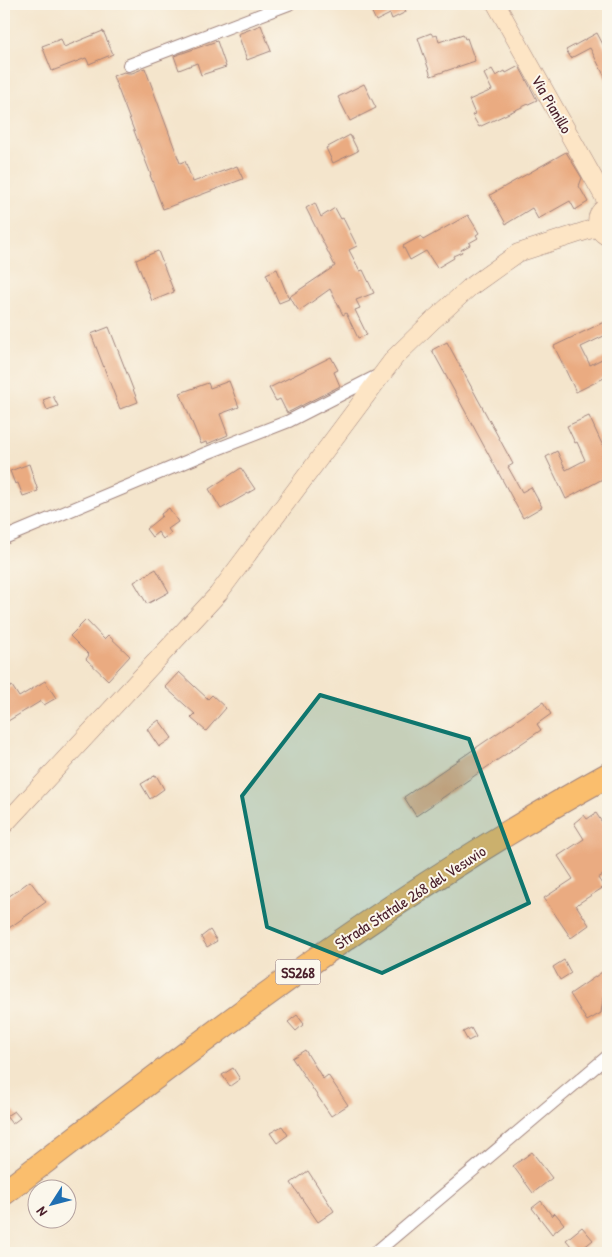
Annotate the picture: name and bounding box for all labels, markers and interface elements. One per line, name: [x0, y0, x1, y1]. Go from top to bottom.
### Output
street label: Via Pianillo: [526, 71, 578, 138]
street label: Strada Statale 268 del Vesuvio: [330, 840, 490, 954]
road number: SS268: [276, 960, 320, 984]
north arrow: [28, 1180, 78, 1230]
text: N: [31, 1203, 51, 1221]

